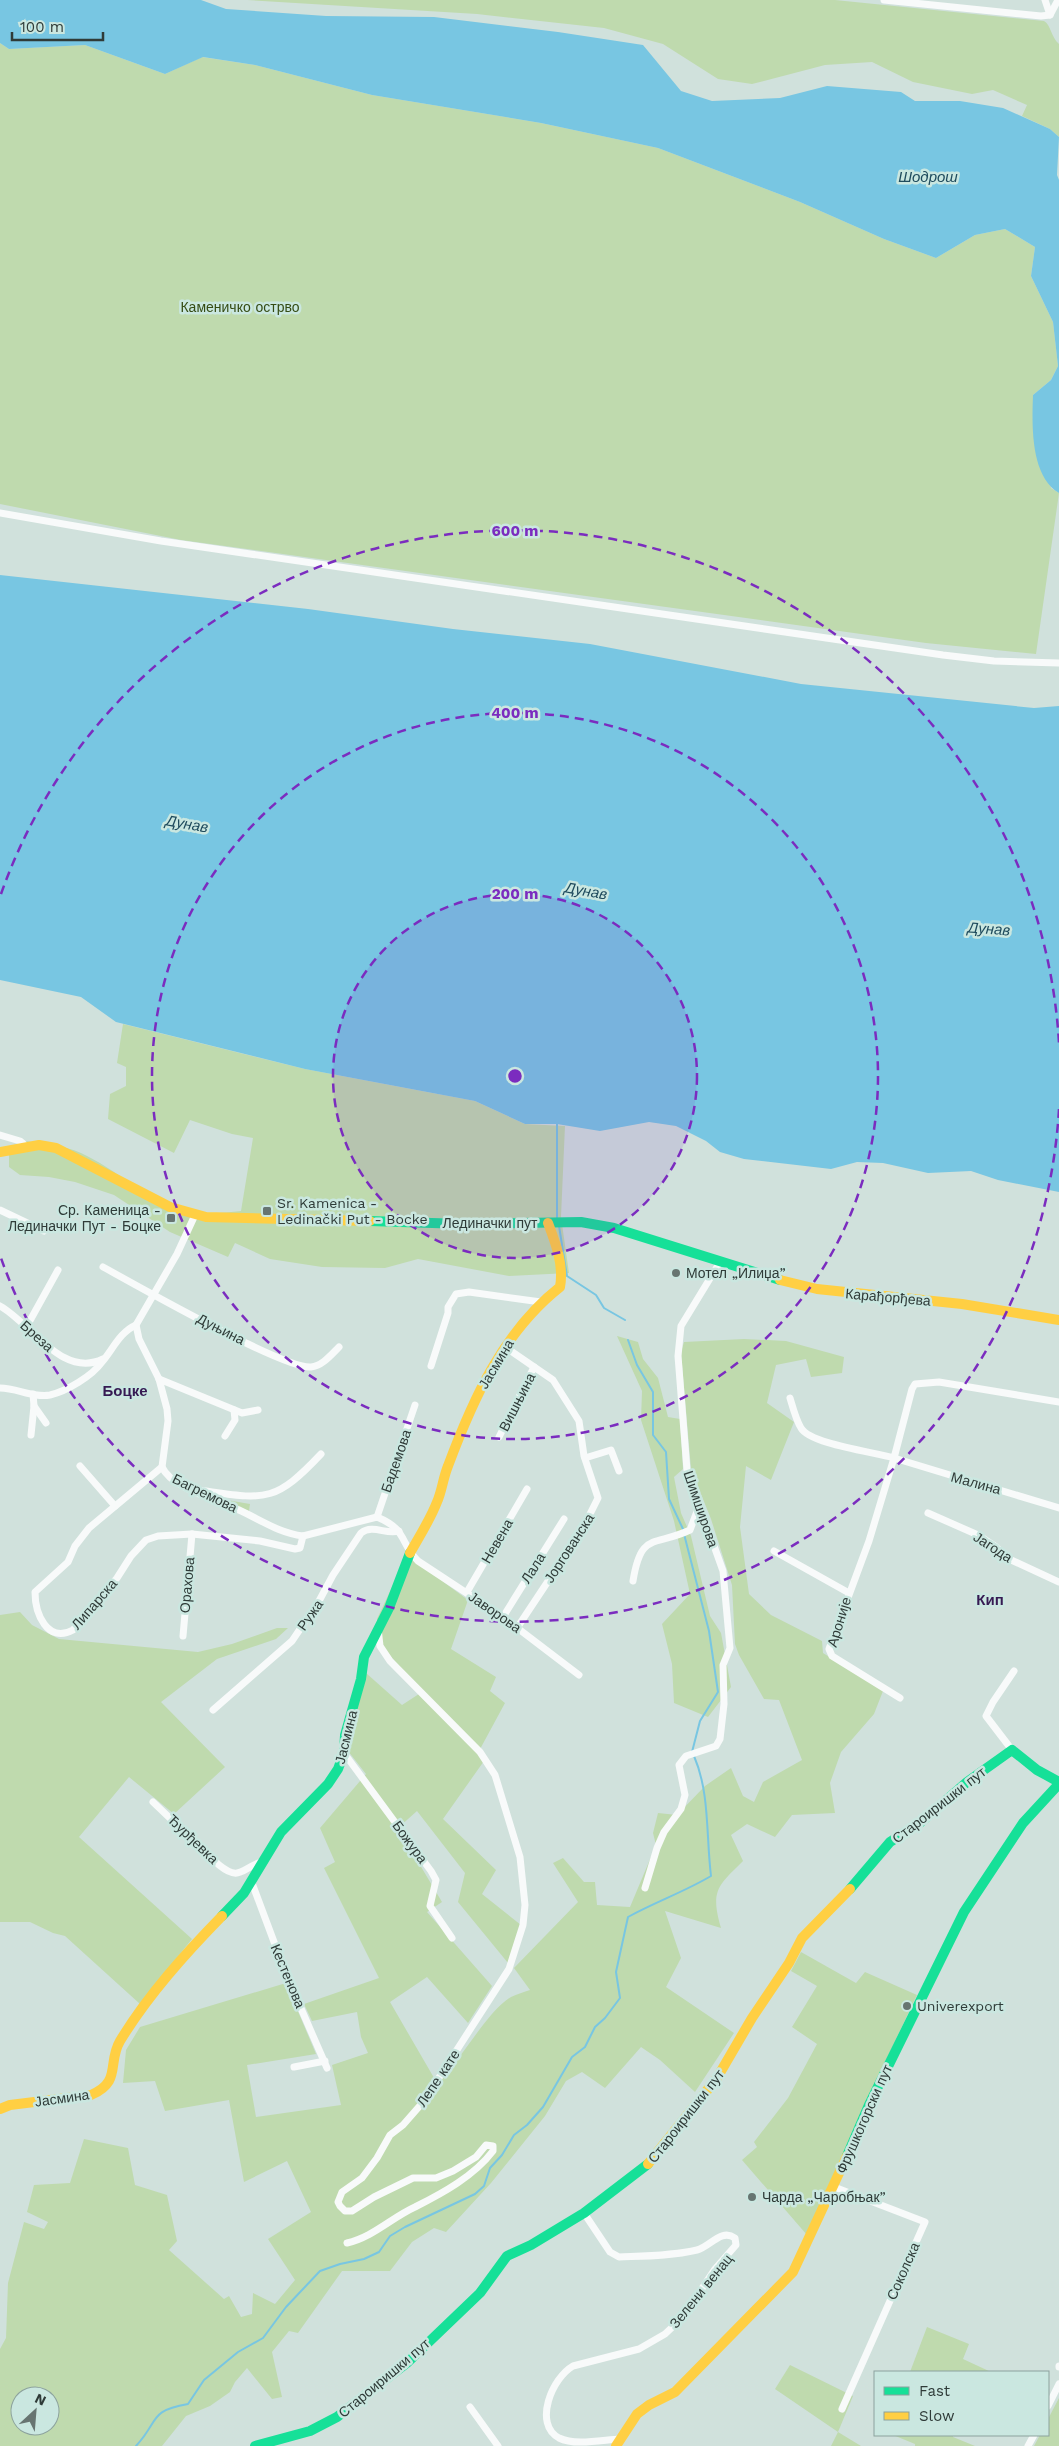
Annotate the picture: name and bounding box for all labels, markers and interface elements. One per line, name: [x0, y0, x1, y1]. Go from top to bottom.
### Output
scale bar: [12, 10, 104, 42]
text: 100 m: [20, 18, 64, 36]
water label: Шодрош: [898, 168, 958, 186]
park label: Каменичко острво: [180, 299, 300, 315]
text: 600 m: [492, 522, 538, 540]
text: 400 m: [491, 704, 539, 722]
water label: Дунав: [162, 811, 210, 837]
water label: Дунав: [561, 878, 609, 904]
text: 200 m: [492, 885, 538, 903]
water label: Дунав: [965, 918, 1011, 939]
centre of rings: [506, 1067, 524, 1085]
place label: Sr. Kamenica - Ledinački Put - Bocke: [277, 1195, 428, 1227]
place label: Ср. Каменица - Лединачки Пут - Боцке: [8, 1202, 161, 1234]
marker: Sr. Kamenica - Ledinački Put - Bocke: [261, 1205, 273, 1217]
marker: Ср. Каменица - Лединачки Пут - Боцке: [165, 1212, 177, 1224]
street label: Лединачки пут: [443, 1215, 538, 1231]
place label: Мотел „Илиџа”: [686, 1265, 786, 1281]
marker: Мотел „Илиџа”: [670, 1267, 682, 1279]
street label: Карађорђева: [845, 1285, 932, 1309]
street label: Дуњина: [194, 1310, 248, 1348]
street label: Бреза: [17, 1317, 57, 1355]
street label: Јасмина: [475, 1336, 517, 1392]
street label: Вишњина: [496, 1370, 539, 1434]
district label: Боцке: [102, 1382, 148, 1400]
street label: Бадемова: [378, 1427, 414, 1495]
street label: Шимширова: [680, 1469, 722, 1550]
street label: Малина: [949, 1469, 1003, 1497]
street label: Багремова: [170, 1470, 240, 1516]
street label: Јоргованска: [541, 1510, 597, 1586]
street label: Невена: [478, 1516, 516, 1566]
street label: Јагода: [971, 1529, 1016, 1566]
street label: Лала: [517, 1550, 549, 1586]
street label: Орахова: [177, 1556, 197, 1614]
street label: Липарска: [68, 1575, 120, 1632]
street label: Јаворова: [466, 1588, 525, 1636]
district label: Кип: [976, 1591, 1004, 1609]
street label: Ароније: [824, 1595, 854, 1649]
street label: Ружа: [294, 1596, 326, 1633]
street label: Јасмина: [332, 1708, 360, 1765]
street label: Староиришки пут: [889, 1763, 989, 1846]
street label: Ђурђевка: [164, 1811, 222, 1867]
street label: Божура: [389, 1818, 431, 1867]
street label: Кестенова: [267, 1942, 309, 2010]
place label: Univerexport: [917, 1998, 1004, 2014]
marker: Univerexport: [901, 2000, 913, 2012]
street label: Лепе кате: [413, 2046, 463, 2109]
street label: Фрушкогорски пут: [833, 2061, 895, 2176]
street label: Староиришки пут: [645, 2066, 728, 2166]
street label: Јасмина: [34, 2086, 90, 2110]
place label: Чарда „Чаробњак”: [762, 2189, 886, 2205]
marker: Чарда „Чаробњак”: [746, 2191, 758, 2203]
street label: Соколска: [883, 2240, 923, 2302]
street label: Зелени венац: [666, 2251, 736, 2331]
street label: Староиришки пут: [335, 2335, 433, 2421]
legend: [874, 2371, 1049, 2436]
text: Fast: [919, 2382, 951, 2400]
north arrow: [10, 2386, 60, 2436]
text: N: [33, 2390, 49, 2409]
text: Slow: [919, 2407, 955, 2425]

